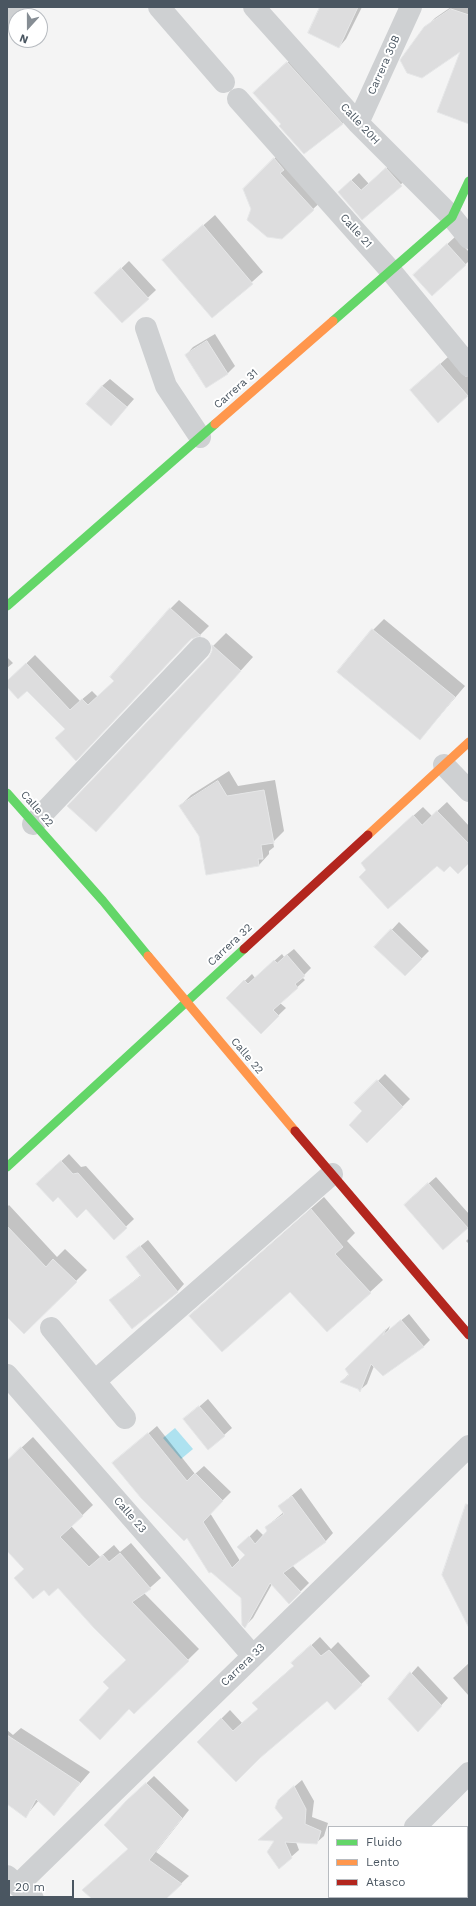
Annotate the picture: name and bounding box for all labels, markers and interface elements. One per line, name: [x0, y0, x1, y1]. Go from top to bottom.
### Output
north arrow: [8, 8, 48, 48]
text: N: [18, 31, 30, 46]
street label: Carrera 30B: [365, 33, 403, 97]
street label: Calle 20H: [337, 101, 383, 147]
street label: Calle 21: [337, 211, 375, 251]
street label: Carrera 31: [211, 366, 261, 412]
street label: Calle 22: [18, 788, 56, 830]
street label: Carrera 32: [205, 921, 255, 969]
street label: Calle 22: [228, 1035, 266, 1077]
street label: Calle 23: [111, 1494, 149, 1536]
street label: Carrera 33: [218, 1641, 268, 1689]
legend: [328, 1826, 468, 1898]
text: Fluido: [366, 1835, 402, 1849]
text: Lento: [366, 1855, 400, 1869]
scale bar: [10, 1872, 76, 1898]
text: Atasco: [366, 1875, 406, 1889]
text: 20 m: [15, 1880, 45, 1894]

